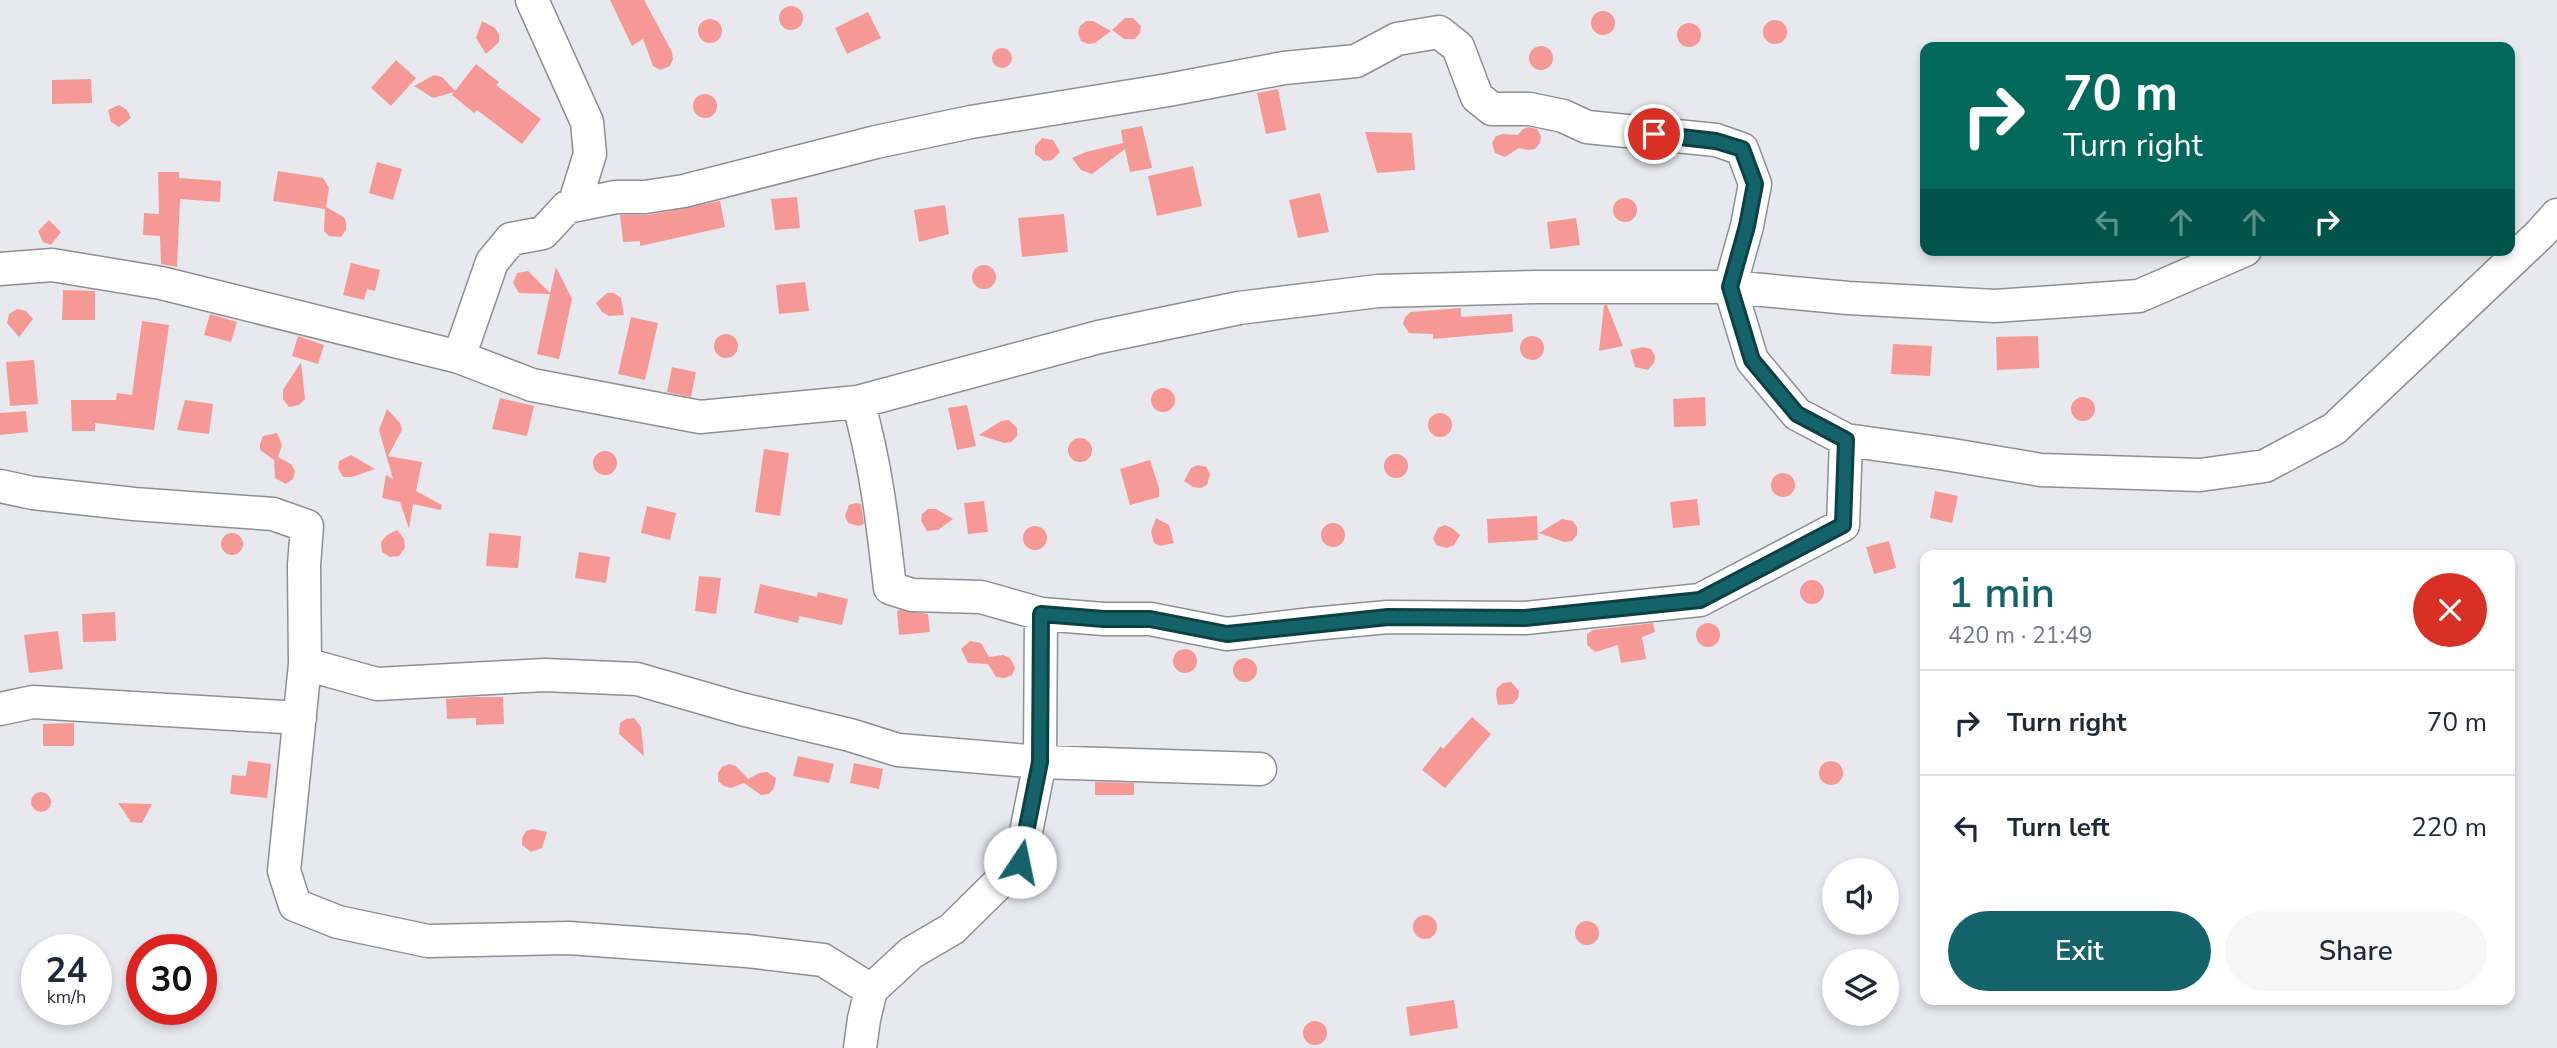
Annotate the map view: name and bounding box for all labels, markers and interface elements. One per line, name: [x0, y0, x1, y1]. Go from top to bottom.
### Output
text: 70 m: [2063, 60, 2178, 127]
icon: right: [1948, 70, 2039, 161]
pin: [1624, 104, 1684, 164]
icon: arrive: [1635, 115, 1673, 153]
text: Turn right: [2063, 124, 2203, 167]
icon: left: [2089, 203, 2127, 241]
icon: ahead: [2162, 203, 2200, 241]
icon: ahead: [2235, 203, 2273, 241]
icon: right: [2308, 203, 2346, 241]
text: 1 min: [1948, 565, 2055, 622]
button: close: [2413, 573, 2487, 647]
text: 420 m · 21:49: [1948, 620, 2093, 651]
icon: right: [1948, 704, 1986, 742]
text: Turn right: [2007, 705, 2126, 740]
text: 70 m: [2427, 705, 2487, 740]
icon: left: [1948, 809, 1986, 847]
text: Turn left: [2007, 810, 2110, 845]
text: 220 m: [2411, 810, 2487, 845]
position arrow: [983, 825, 1057, 899]
map controls: [1822, 858, 1899, 1026]
button: sound: [1822, 858, 1899, 935]
button: Exit: [1948, 911, 2211, 991]
button: Share: [2225, 911, 2487, 991]
speed limit sign: 30: [126, 934, 217, 1025]
text: 24: [45, 947, 88, 994]
button: layers: [1822, 949, 1899, 1026]
text: km/h: [47, 985, 86, 1009]

